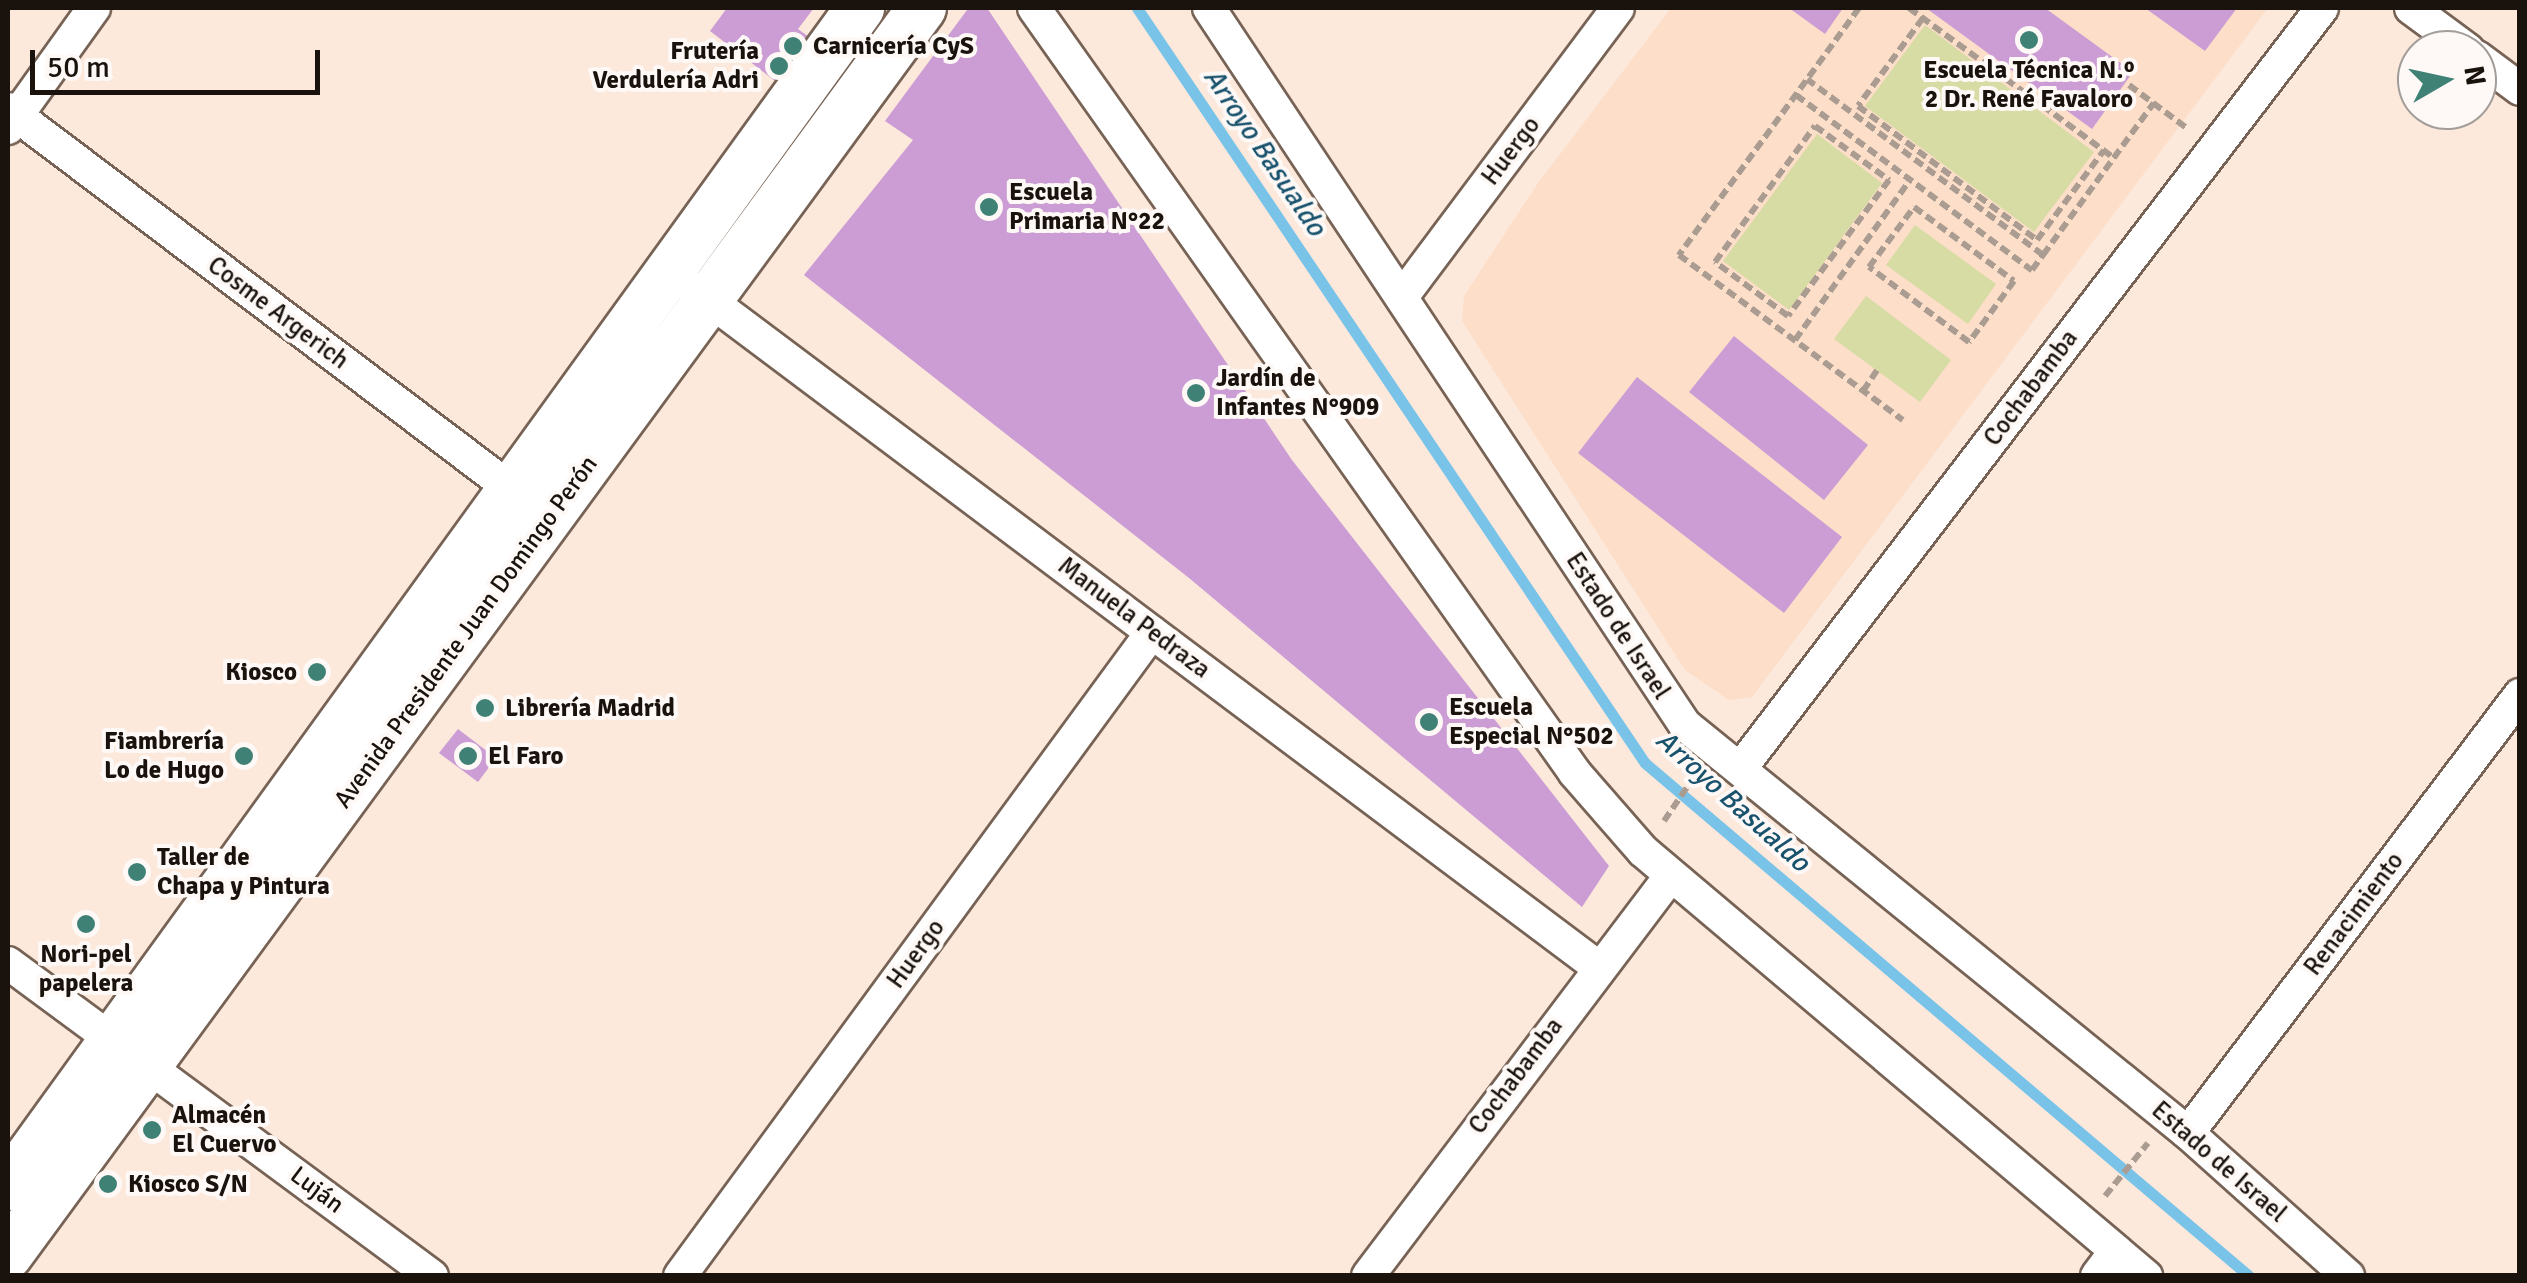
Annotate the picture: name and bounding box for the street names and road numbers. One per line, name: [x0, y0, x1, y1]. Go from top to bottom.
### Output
street label: Huergo: [1476, 111, 1546, 191]
street label: Cosme Argerich: [202, 250, 354, 376]
street label: Cochabamba: [1978, 324, 2084, 452]
street label: Avenida Presidente Juan Domingo Perón: [328, 450, 604, 814]
street label: Estado de Israel: [1559, 547, 1677, 705]
street label: Manuela Pedraza: [1052, 551, 1216, 685]
street label: Renacimiento: [2298, 846, 2410, 982]
street label: Huergo: [881, 914, 951, 994]
street label: Cochabamba: [1463, 1012, 1569, 1140]
street label: Estado de Israel: [2145, 1095, 2293, 1229]
street label: Luján: [284, 1160, 350, 1220]

